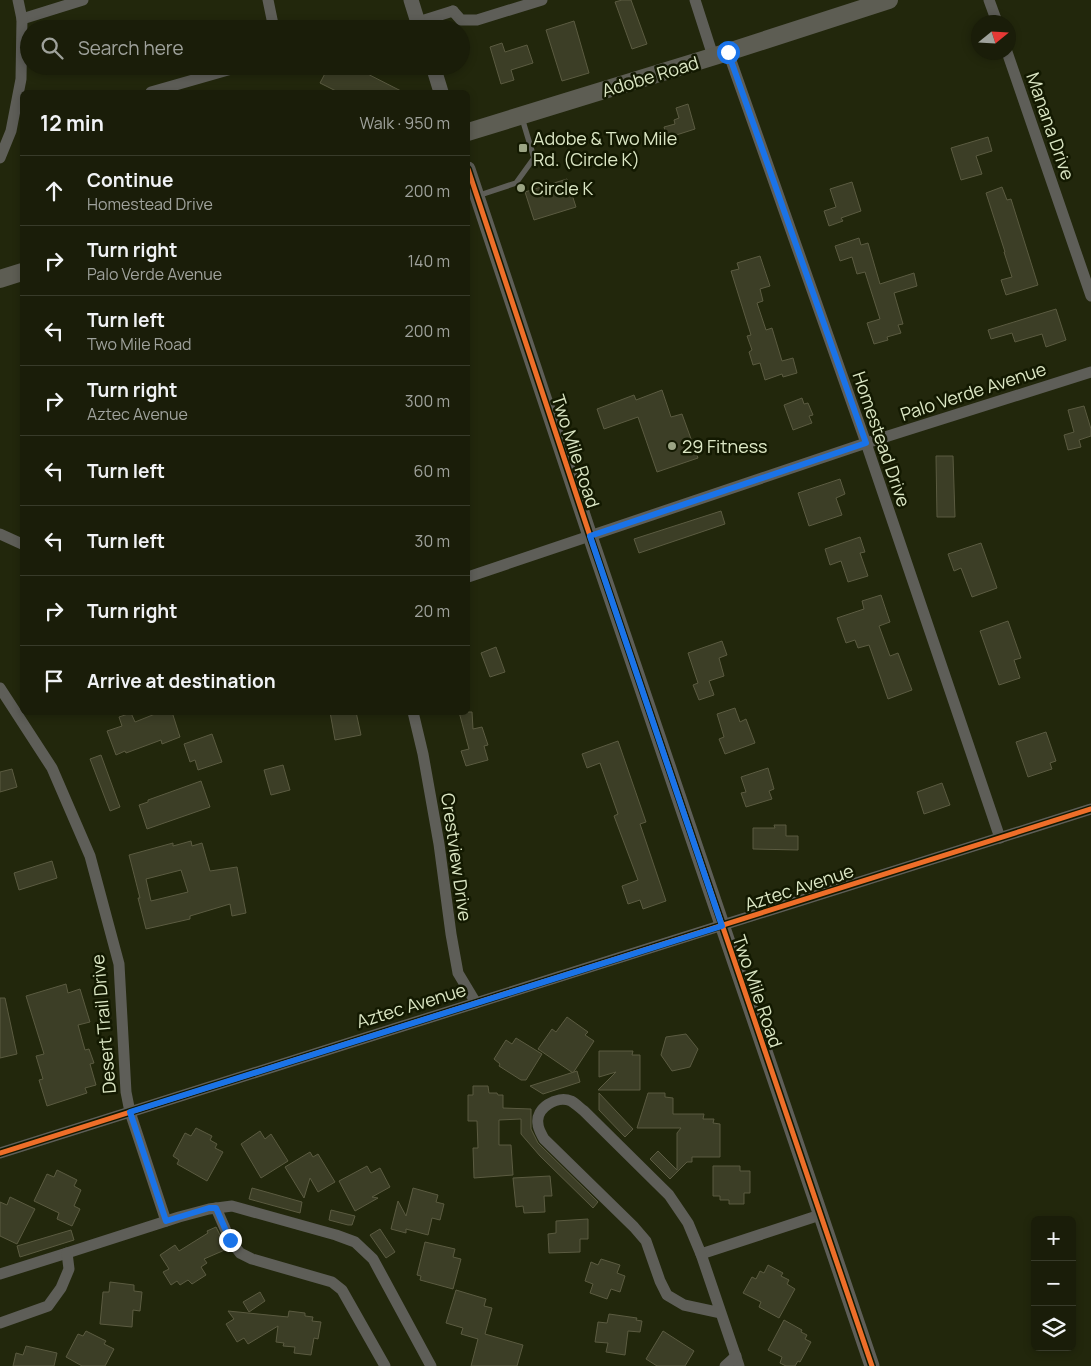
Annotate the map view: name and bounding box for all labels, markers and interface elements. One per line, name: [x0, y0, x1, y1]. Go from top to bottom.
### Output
north arrow: [971, 15, 1016, 60]
search box: [20, 20, 470, 75]
icon: search: [38, 34, 66, 62]
text: Search here: [78, 35, 184, 61]
route start: [717, 41, 740, 64]
street label: Adobe Road: [599, 50, 701, 102]
street label: Manana Drive: [1021, 69, 1081, 183]
text: 12 min: [40, 109, 104, 137]
text: Walk · 950 m: [359, 112, 450, 134]
place label: Adobe & Two Mile Rd. (Circle K): [533, 126, 677, 171]
marker: Adobe & Two Mile Rd. (Circle K): [517, 142, 529, 154]
text: Continue: [87, 167, 173, 193]
place label: Circle K: [531, 176, 593, 200]
icon: ahead: [40, 177, 68, 205]
text: 200 m: [405, 180, 450, 202]
marker: Circle K: [515, 182, 527, 194]
text: Homestead Drive: [87, 193, 213, 215]
text: Turn right: [87, 237, 177, 263]
icon: right: [40, 247, 68, 275]
text: 140 m: [408, 250, 450, 272]
text: Palo Verde Avenue: [87, 263, 222, 285]
text: Turn left: [87, 307, 165, 333]
icon: left: [40, 317, 68, 345]
text: 200 m: [405, 320, 450, 342]
text: Two Mile Road: [87, 333, 192, 355]
street label: Palo Verde Avenue: [897, 356, 1049, 426]
street label: Homestead Drive: [848, 368, 916, 510]
text: Turn right: [87, 377, 177, 403]
icon: right: [40, 387, 68, 415]
text: 300 m: [405, 390, 450, 412]
street label: Two Mile Road: [546, 391, 606, 511]
text: Aztec Avenue: [87, 403, 188, 425]
place label: 29 Fitness: [682, 434, 768, 458]
marker: 29 Fitness: [666, 440, 678, 452]
icon: left: [40, 457, 68, 485]
text: Turn left: [87, 458, 165, 484]
text: 60 m: [414, 460, 450, 482]
icon: left: [40, 527, 68, 555]
text: Turn left: [87, 528, 165, 554]
text: 30 m: [415, 530, 450, 552]
icon: right: [40, 597, 68, 625]
text: Turn right: [87, 598, 177, 624]
text: 20 m: [414, 600, 450, 622]
icon: arrive: [40, 667, 68, 695]
text: Arrive at destination: [87, 668, 276, 694]
street label: Crestview Drive: [436, 791, 478, 923]
street label: Aztec Avenue: [741, 858, 857, 916]
street label: Two Mile Road: [727, 931, 789, 1051]
street label: Desert Trail Drive: [85, 953, 121, 1095]
street label: Aztec Avenue: [353, 977, 469, 1033]
map controls: [1031, 1216, 1076, 1351]
button: +: [1031, 1216, 1076, 1261]
route end: [219, 1229, 242, 1252]
button: −: [1031, 1261, 1076, 1306]
button: layers: [1031, 1306, 1076, 1351]

